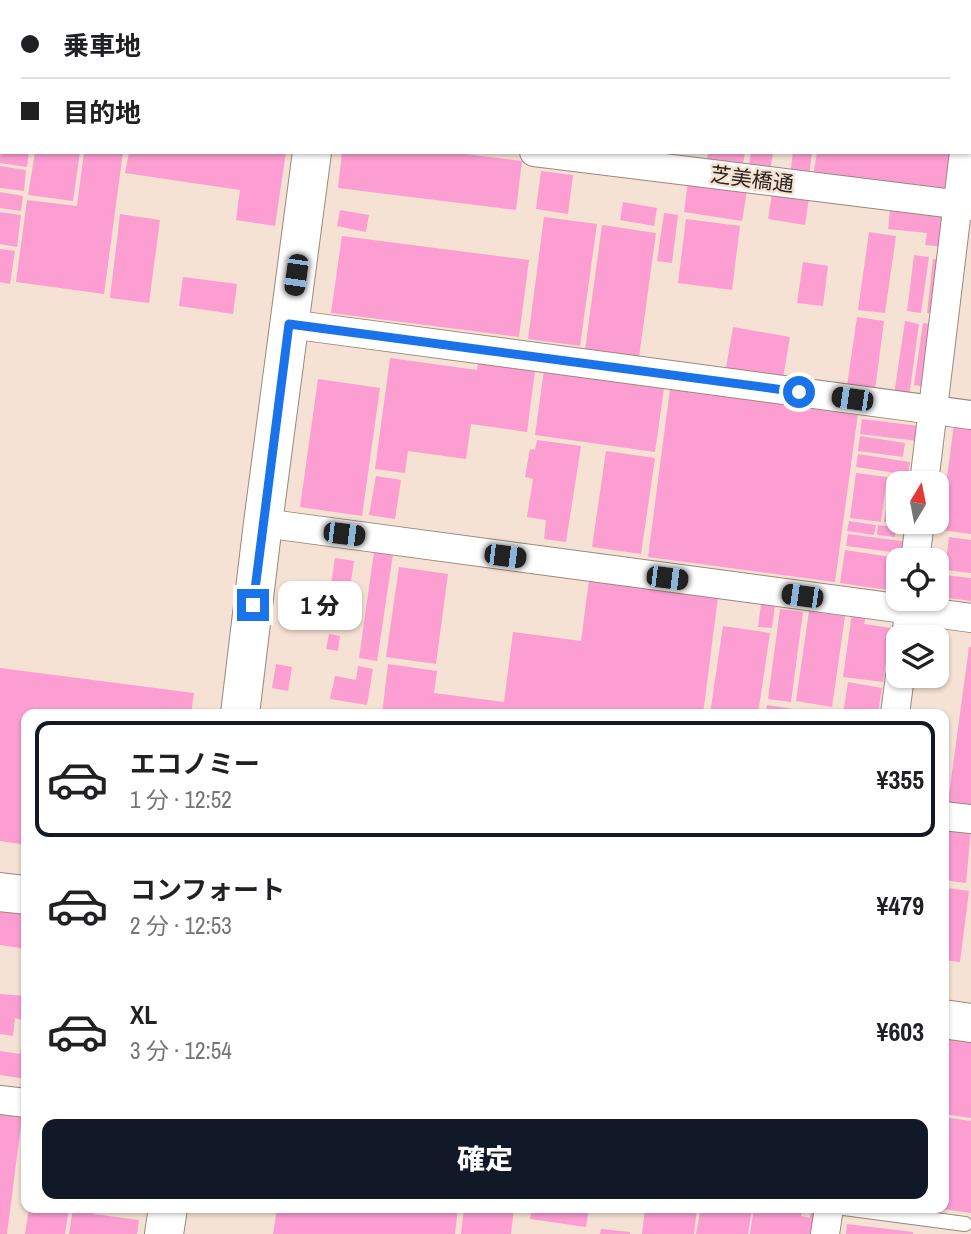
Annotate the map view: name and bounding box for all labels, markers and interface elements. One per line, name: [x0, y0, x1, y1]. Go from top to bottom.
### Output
text: 乗車地: [63, 28, 141, 63]
text: 目的地: [63, 95, 141, 130]
street label: 芝美橋通: [709, 159, 795, 199]
car: [283, 253, 310, 297]
route start: [783, 376, 815, 408]
car: [830, 386, 875, 412]
north arrow: [886, 471, 948, 534]
map controls: [886, 471, 949, 688]
car: [322, 521, 367, 547]
car: [483, 543, 528, 569]
button: locate: [886, 548, 949, 611]
car: [645, 565, 690, 591]
callout: 1 分: [278, 580, 362, 630]
car: [780, 583, 825, 609]
route end: [237, 589, 269, 621]
text: 1 分: [301, 590, 339, 621]
button: layers: [886, 625, 949, 688]
text: エコノミー: [130, 746, 260, 781]
icon: car: [46, 748, 109, 811]
text: ¥355: [877, 762, 924, 797]
text: 1 分 · 12:52: [130, 784, 232, 815]
text: コンフォート: [130, 872, 285, 907]
icon: car: [46, 874, 109, 937]
text: ¥479: [877, 888, 924, 923]
text: 2 分 · 12:53: [130, 910, 232, 941]
text: XL: [130, 997, 157, 1032]
icon: car: [46, 1000, 109, 1063]
text: ¥603: [877, 1014, 924, 1049]
text: 3 分 · 12:54: [130, 1035, 232, 1066]
button: 確定: [42, 1119, 928, 1199]

